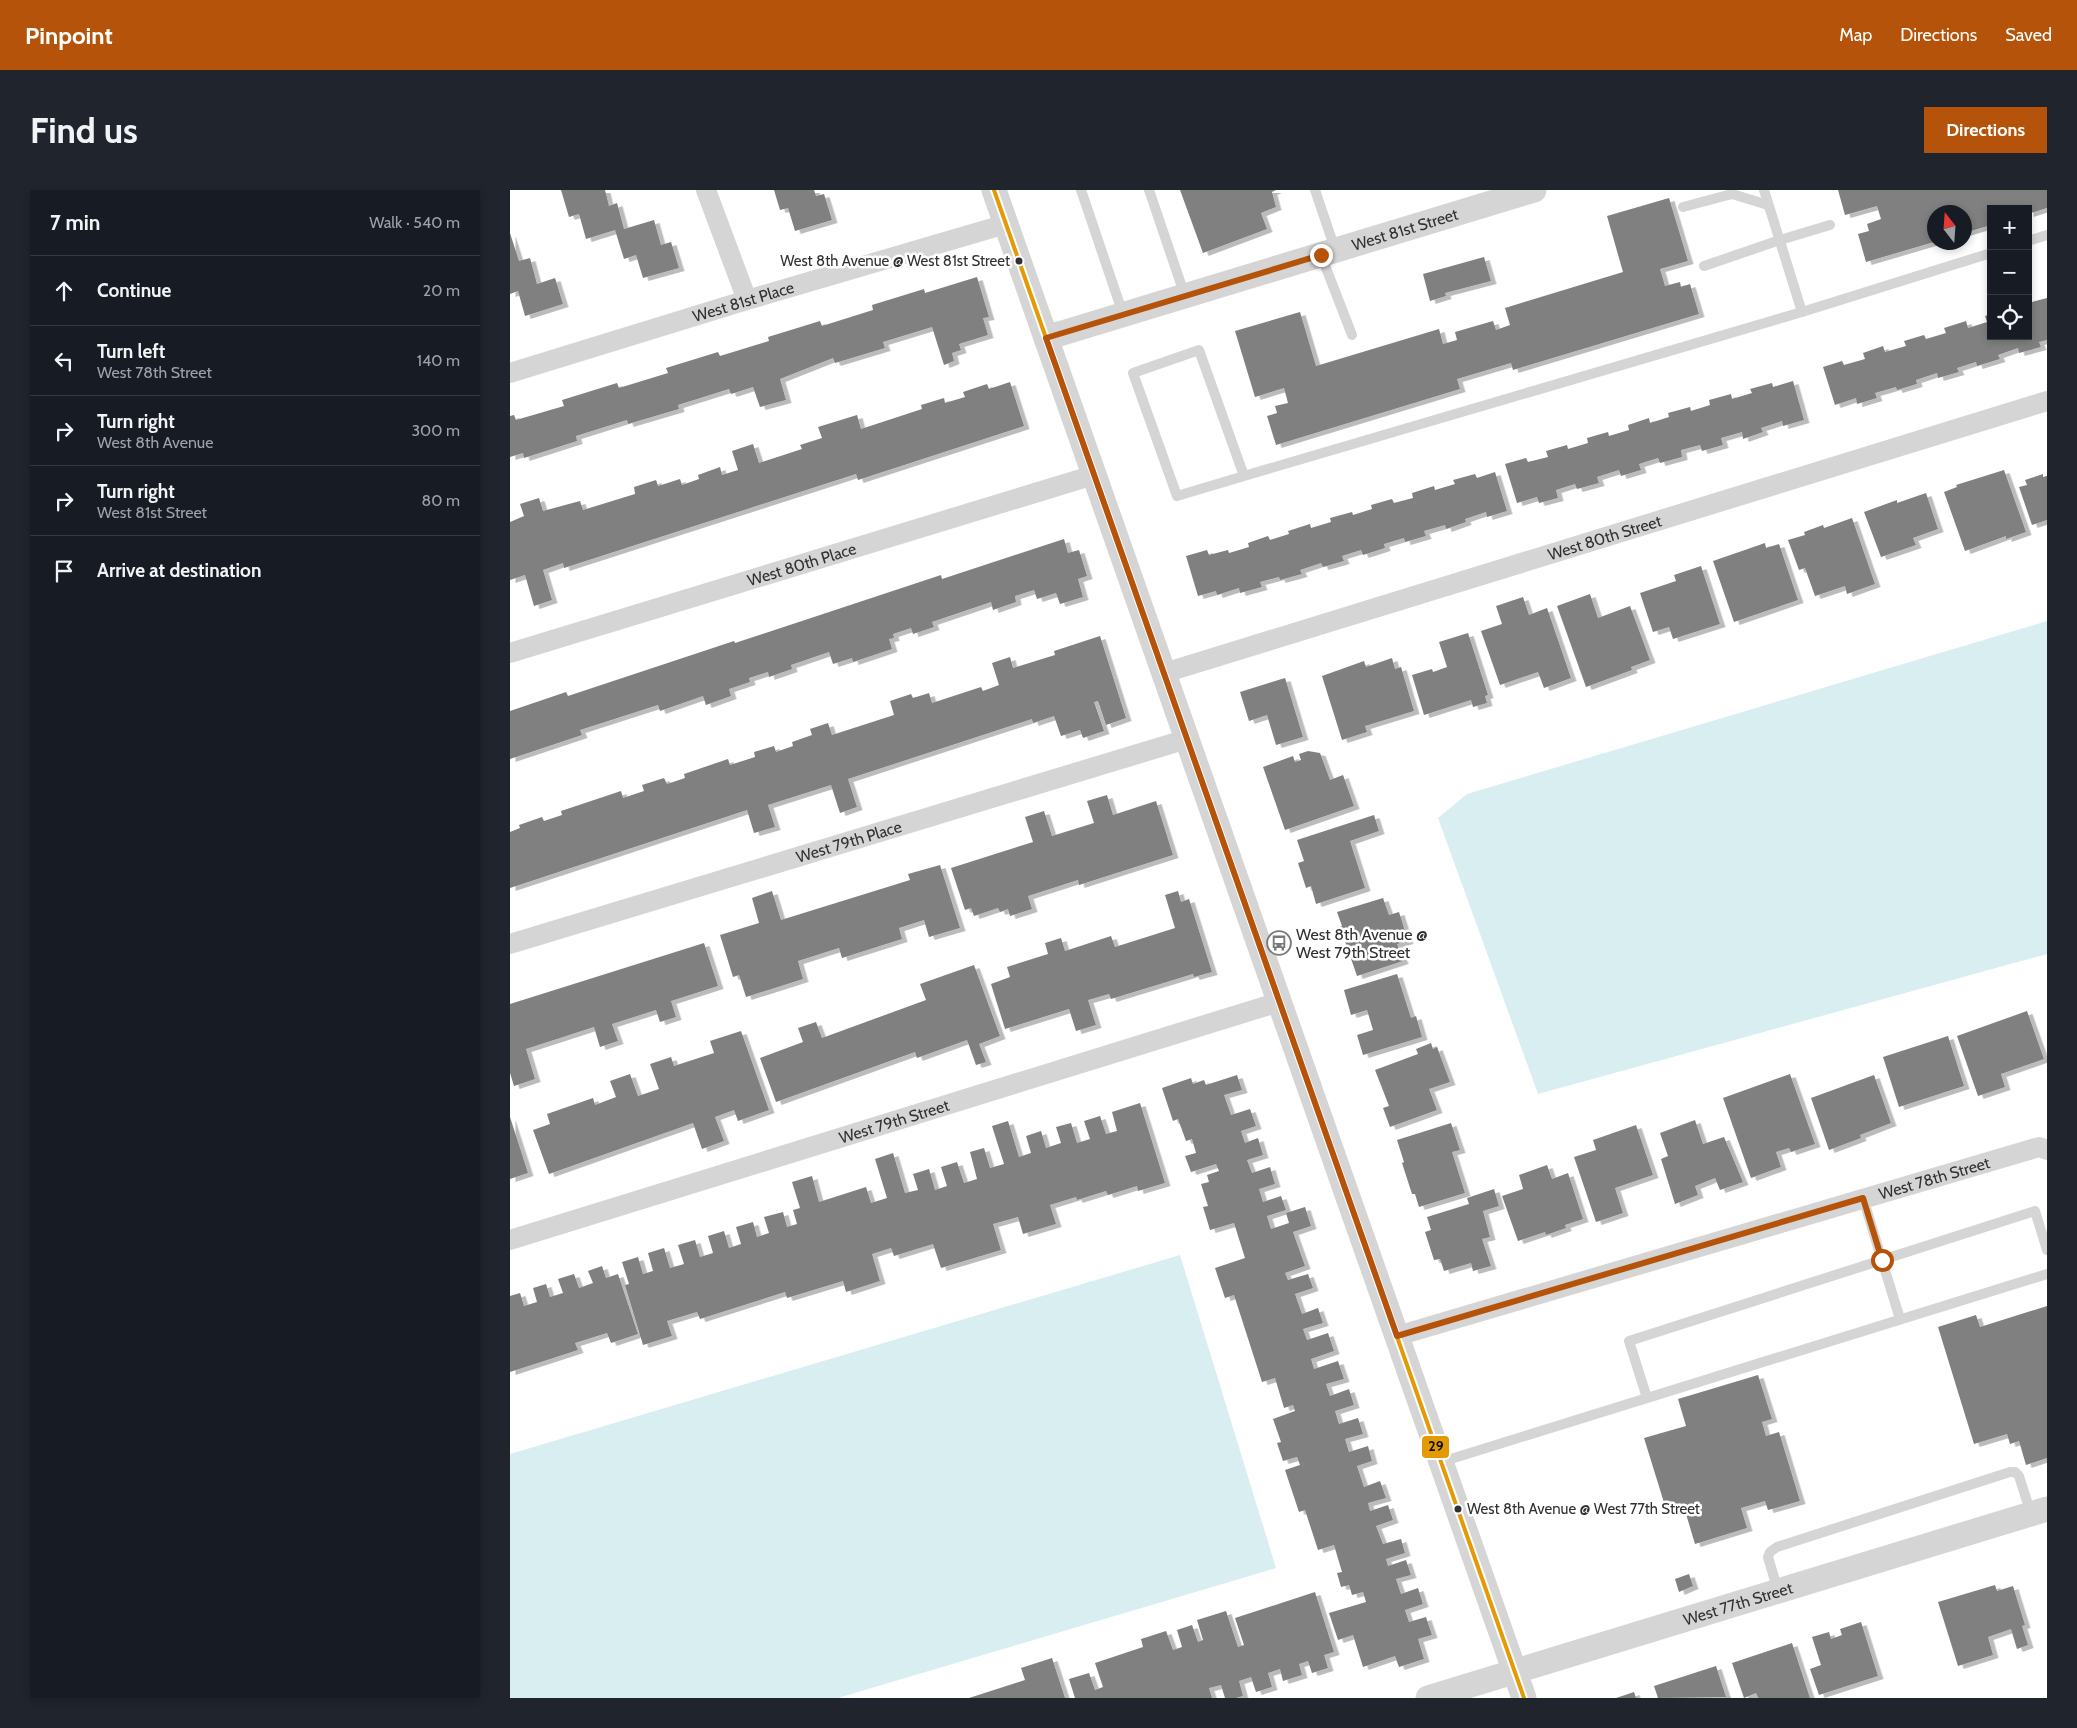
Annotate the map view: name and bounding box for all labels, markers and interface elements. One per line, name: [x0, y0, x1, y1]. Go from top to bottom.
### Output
text: Pinpoint: [25, 21, 113, 50]
text: Map: [1839, 24, 1872, 46]
text: Directions: [1900, 24, 1977, 46]
text: Saved: [2005, 24, 2052, 46]
button: Directions: [1924, 107, 2047, 153]
text: Find us: [30, 109, 138, 152]
street label: West 81st Street: [1349, 204, 1461, 254]
north arrow: [1927, 205, 1972, 250]
map controls: [1987, 205, 2032, 340]
button: +: [1987, 205, 2032, 250]
text: 7 min: [50, 210, 100, 235]
text: Walk · 540 m: [369, 213, 460, 232]
route end: [1310, 244, 1333, 267]
button: −: [1987, 250, 2032, 295]
place label: West 8th Avenue @ West 81st Street: [780, 252, 1010, 270]
marker: West 8th Avenue @ West 81st Street: [1014, 256, 1024, 266]
icon: ahead: [50, 277, 78, 305]
street label: West 81st Place: [690, 277, 796, 326]
text: Continue: [97, 279, 171, 302]
text: 20 m: [423, 281, 460, 300]
button: locate: [1987, 295, 2032, 340]
text: Turn left: [97, 340, 165, 363]
icon: left: [50, 347, 78, 375]
text: 140 m: [417, 351, 460, 370]
text: West 78th Street: [97, 363, 212, 382]
text: Turn right: [97, 410, 175, 433]
icon: right: [50, 417, 78, 445]
text: 300 m: [411, 421, 460, 440]
text: West 8th Avenue: [97, 433, 213, 452]
text: Turn right: [97, 480, 175, 503]
icon: right: [50, 487, 78, 515]
text: 80 m: [422, 491, 460, 510]
text: West 81st Street: [97, 503, 207, 522]
street label: West 80th Street: [1545, 511, 1664, 564]
street label: West 80th Place: [745, 539, 858, 590]
icon: arrive: [50, 557, 78, 585]
text: Arrive at destination: [97, 559, 261, 582]
street label: West 79th Place: [794, 817, 904, 866]
place label: West 8th Avenue @ West 79th Street: [1296, 925, 1428, 962]
bus stop icon: West 8th Avenue @ West 79th Street: [1266, 930, 1292, 956]
street label: West 79th Street: [837, 1095, 952, 1147]
street label: West 78th Street: [1876, 1152, 1993, 1203]
route start: [1871, 1249, 1894, 1272]
line badge: 29: [1421, 1435, 1450, 1459]
text: 29: [1428, 1437, 1444, 1455]
place label: West 8th Avenue @ West 77th Street: [1467, 1500, 1700, 1518]
marker: West 8th Avenue @ West 77th Street: [1453, 1504, 1463, 1514]
street label: West 77th Street: [1681, 1578, 1795, 1629]

